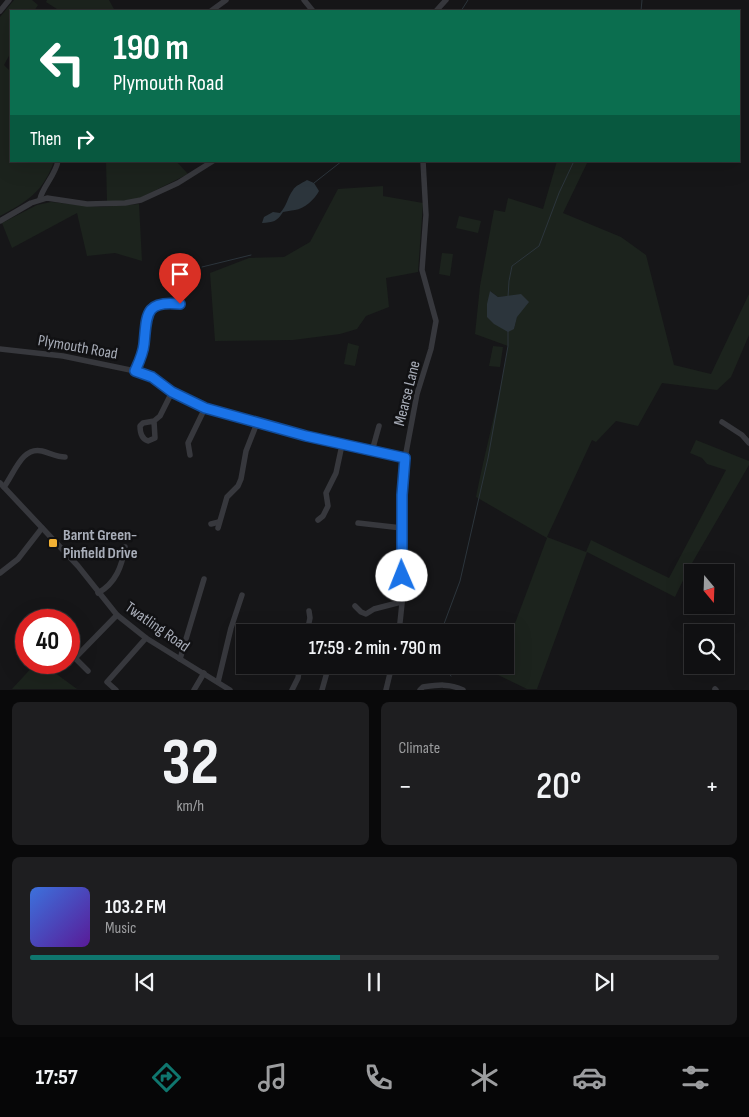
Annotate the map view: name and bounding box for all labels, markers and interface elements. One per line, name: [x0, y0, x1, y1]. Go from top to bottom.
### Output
text: 190 m: [113, 27, 189, 70]
icon: left: [30, 30, 95, 95]
text: Plymouth Road: [113, 70, 224, 97]
icon: right: [71, 125, 99, 153]
text: Then: [30, 128, 61, 151]
pin: [159, 253, 201, 304]
icon: arrive: [166, 260, 194, 288]
street label: Plymouth Road: [36, 331, 119, 364]
street label: Mearse Lane: [390, 359, 425, 428]
place label: Barnt Green- Pinfield Drive: [63, 526, 138, 563]
marker: Barnt Green- Pinfield Drive: [47, 537, 59, 549]
position arrow: [375, 549, 427, 601]
north arrow: [684, 564, 734, 614]
map controls: [684, 564, 734, 674]
street label: Twatling Road: [121, 598, 193, 656]
speed limit sign: 40: [15, 609, 80, 674]
button: search: [684, 624, 734, 674]
text: 17:59 · 2 min · 790 m: [309, 637, 441, 660]
text: 32: [161, 725, 219, 803]
text: Climate: [399, 739, 440, 758]
text: 20°: [536, 764, 582, 809]
text: −: [399, 770, 412, 803]
text: +: [705, 770, 719, 803]
text: km/h: [176, 797, 204, 816]
text: 103.2 FM: [105, 896, 166, 919]
text: Music: [105, 919, 136, 938]
icon: previous: [131, 968, 159, 996]
icon: pause: [360, 968, 388, 996]
icon: next: [590, 968, 618, 996]
icon: directions: [149, 1060, 184, 1095]
icon: music: [255, 1060, 290, 1095]
icon: phone: [361, 1060, 396, 1095]
icon: climate: [467, 1060, 502, 1095]
icon: car: [572, 1060, 607, 1095]
icon: filters: [678, 1060, 713, 1095]
text: 17:57: [35, 1064, 78, 1091]

